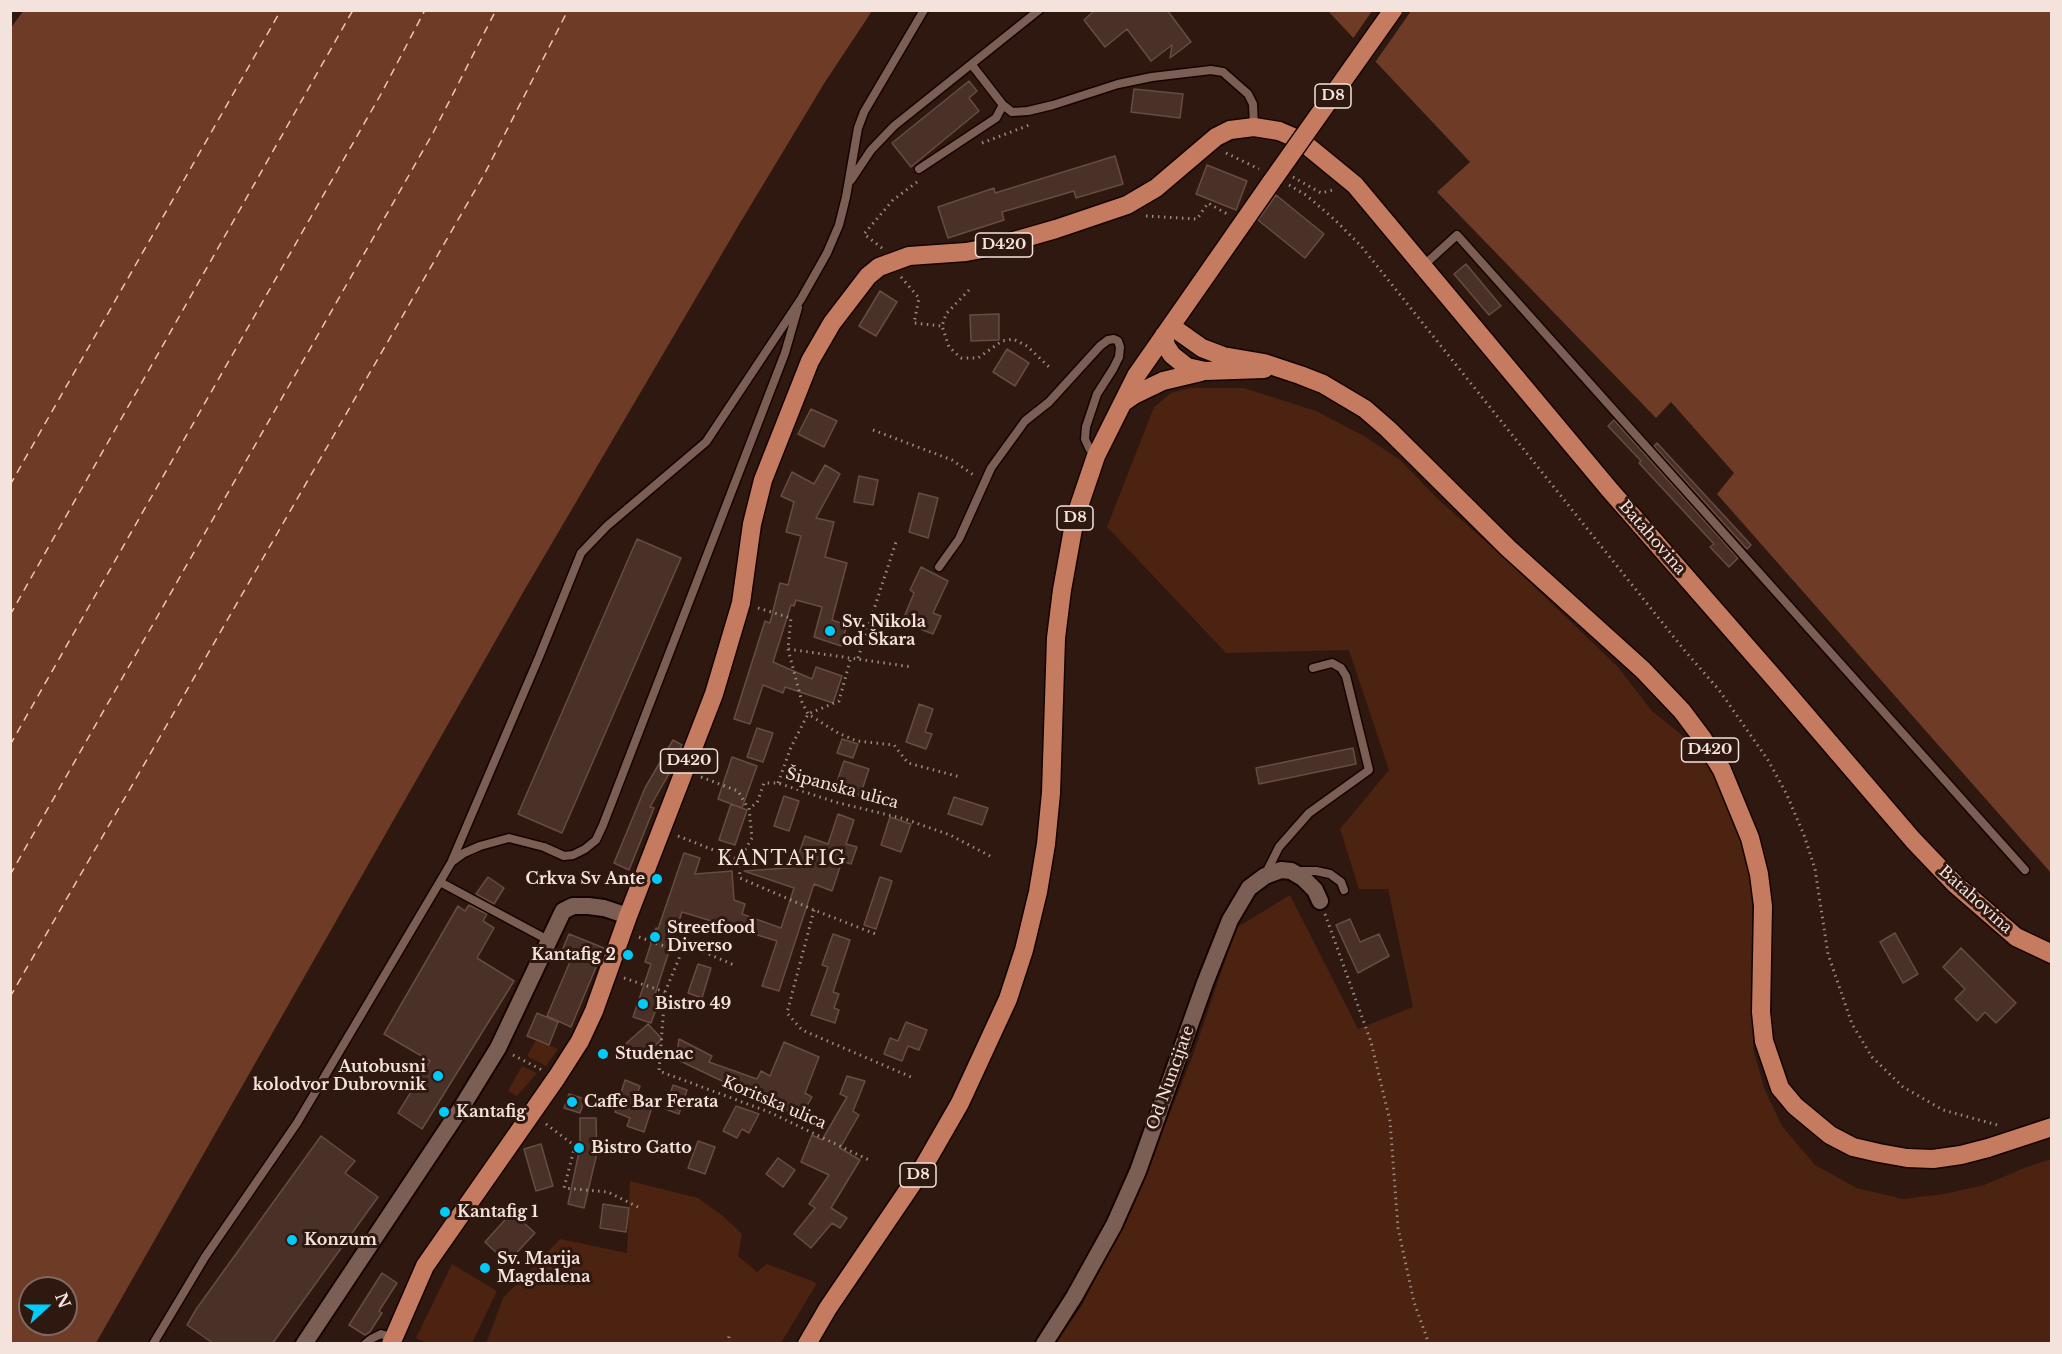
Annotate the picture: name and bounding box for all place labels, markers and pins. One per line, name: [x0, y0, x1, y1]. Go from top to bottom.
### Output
place label: Sv. Nikola od Škara: [842, 612, 926, 650]
marker: Sv. Nikola od Škara: [823, 624, 837, 638]
place label: Crkva Sv Ante: [525, 869, 645, 889]
marker: Crkva Sv Ante: [650, 872, 664, 886]
place label: Streetfood Diverso: [667, 918, 755, 956]
marker: Streetfood Diverso: [648, 930, 662, 944]
place label: Kantafig 2: [531, 945, 616, 965]
marker: Kantafig 2: [621, 948, 635, 962]
place label: Bistro 49: [655, 994, 731, 1014]
marker: Bistro 49: [636, 997, 650, 1011]
place label: Studenac: [615, 1044, 693, 1064]
marker: Studenac: [596, 1047, 610, 1061]
place label: Autobusni kolodvor Dubrovnik: [253, 1057, 426, 1095]
marker: Autobusni kolodvor Dubrovnik: [431, 1069, 445, 1083]
place label: Caffe Bar Ferata: [584, 1092, 718, 1112]
marker: Caffe Bar Ferata: [565, 1095, 579, 1109]
place label: Kantafig: [456, 1102, 526, 1122]
marker: Kantafig: [437, 1105, 451, 1119]
place label: Bistro Gatto: [591, 1138, 692, 1158]
marker: Bistro Gatto: [572, 1141, 586, 1155]
place label: Kantafig 1: [457, 1202, 538, 1222]
marker: Kantafig 1: [438, 1205, 452, 1219]
place label: Konzum: [304, 1230, 377, 1250]
marker: Konzum: [285, 1233, 299, 1247]
place label: Sv. Marija Magdalena: [497, 1249, 590, 1287]
marker: Sv. Marija Magdalena: [478, 1261, 492, 1275]

